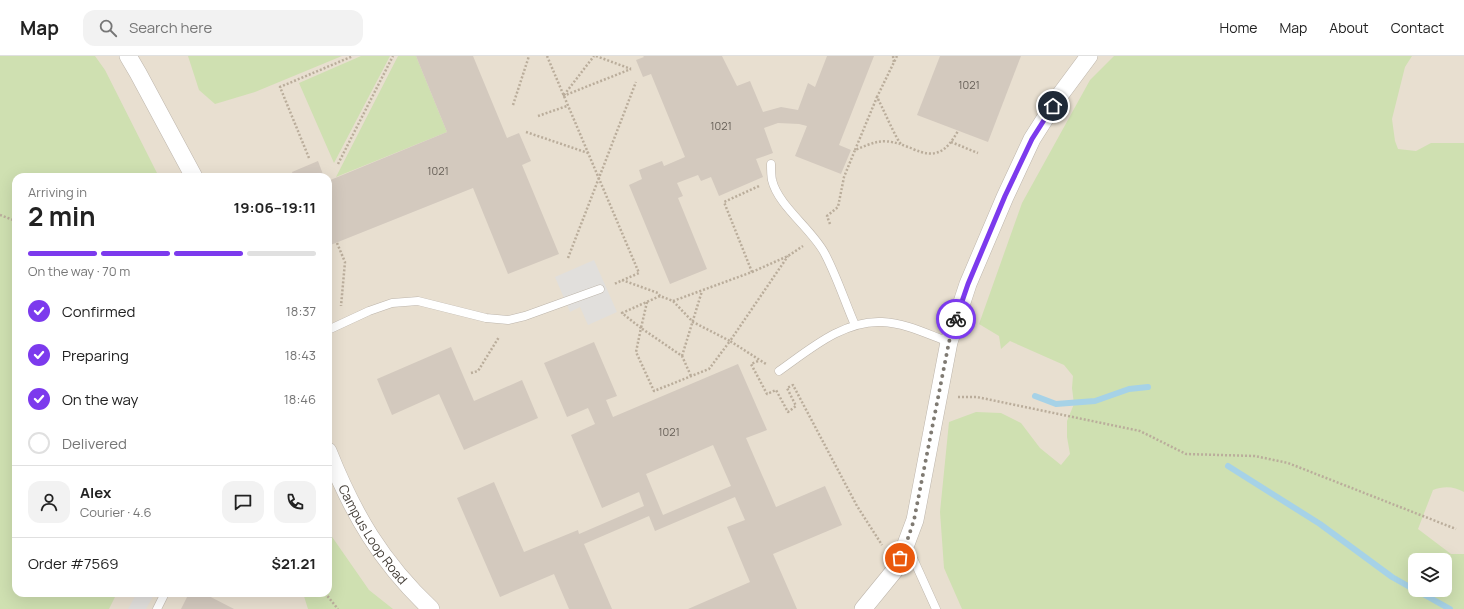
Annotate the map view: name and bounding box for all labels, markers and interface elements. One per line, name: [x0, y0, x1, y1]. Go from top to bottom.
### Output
search box: [83, 10, 363, 46]
text: Map: [20, 15, 59, 41]
icon: search: [97, 17, 119, 39]
text: Search here: [129, 17, 212, 38]
text: Home: [1220, 18, 1257, 37]
text: Map: [1279, 18, 1307, 37]
text: About: [1329, 18, 1369, 37]
text: Contact: [1391, 18, 1444, 37]
house number: 1021: [958, 77, 980, 92]
pin: [1036, 89, 1070, 123]
icon: home: [1042, 95, 1064, 117]
house number: 1021: [710, 118, 732, 133]
house number: 1021: [427, 163, 449, 178]
text: Arriving in: [28, 183, 87, 201]
text: 19:06–19:11: [234, 197, 316, 218]
text: 2 min: [28, 198, 96, 234]
text: On the way · 70 m: [28, 262, 130, 280]
courier: [936, 299, 976, 339]
icon: check: [28, 300, 50, 322]
text: Confirmed: [62, 301, 135, 322]
text: 18:37: [286, 302, 316, 320]
icon: bike: [945, 308, 967, 330]
icon: check: [28, 344, 50, 366]
text: Preparing: [62, 345, 129, 366]
text: 18:43: [285, 346, 316, 364]
icon: check: [28, 388, 50, 410]
text: On the way: [62, 389, 138, 410]
text: 18:46: [284, 390, 316, 408]
house number: 1021: [658, 424, 680, 439]
text: Delivered: [62, 433, 127, 454]
button: person: [28, 481, 70, 523]
button: chat: [222, 481, 264, 523]
button: phone: [274, 481, 316, 523]
street label: Campus Loop Road: [334, 481, 412, 588]
text: Alex: [80, 482, 111, 503]
text: Courier · 4.6: [80, 503, 152, 521]
pin: [883, 541, 917, 575]
icon: bag: [889, 547, 911, 569]
text: Order #7569: [28, 553, 119, 574]
text: $21.21: [272, 553, 316, 574]
map controls: [1408, 553, 1452, 597]
button: layers: [1408, 553, 1452, 597]

